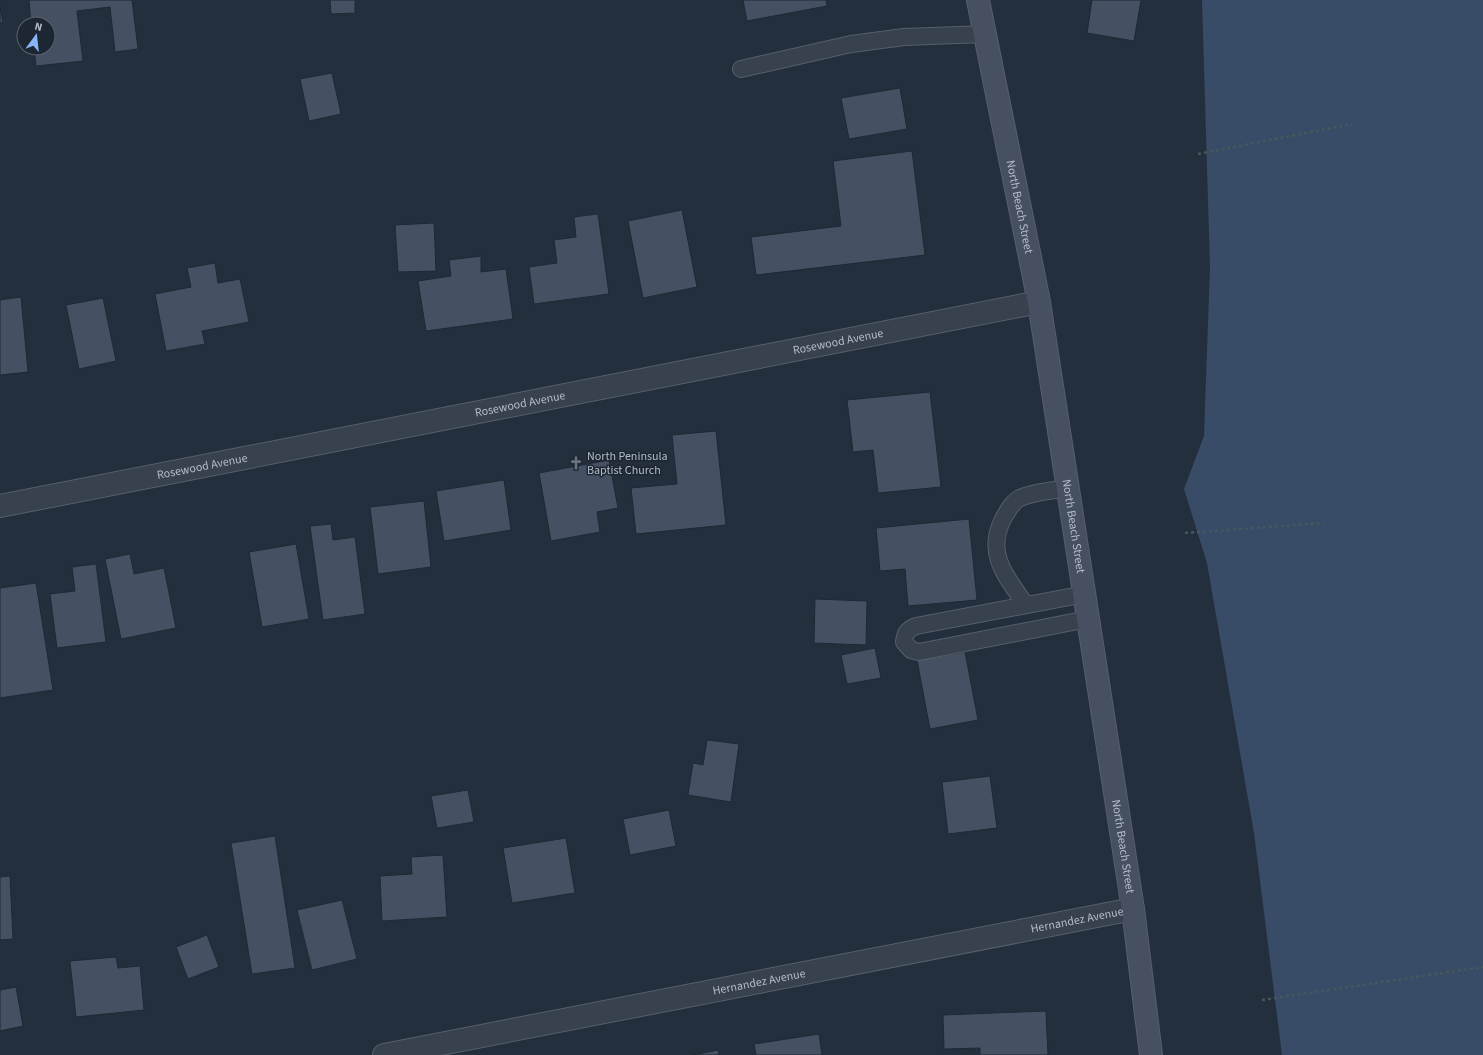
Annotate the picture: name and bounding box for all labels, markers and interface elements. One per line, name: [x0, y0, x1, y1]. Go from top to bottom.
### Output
north arrow: [16, 16, 56, 56]
text: N: [33, 19, 44, 35]
street label: North Beach Street: [1002, 159, 1038, 255]
street label: Rosewood Avenue: [791, 324, 885, 359]
street label: Rosewood Avenue: [473, 387, 567, 421]
place label: North Peninsula Baptist Church: [587, 448, 668, 479]
street label: Rosewood Avenue: [155, 449, 249, 484]
church icon: North Peninsula Baptist Church: [568, 455, 584, 471]
street label: North Beach Street: [1058, 478, 1089, 574]
street label: North Beach Street: [1108, 798, 1139, 895]
street label: Hernandez Avenue: [1029, 903, 1125, 937]
street label: Hernandez Avenue: [711, 965, 807, 999]

